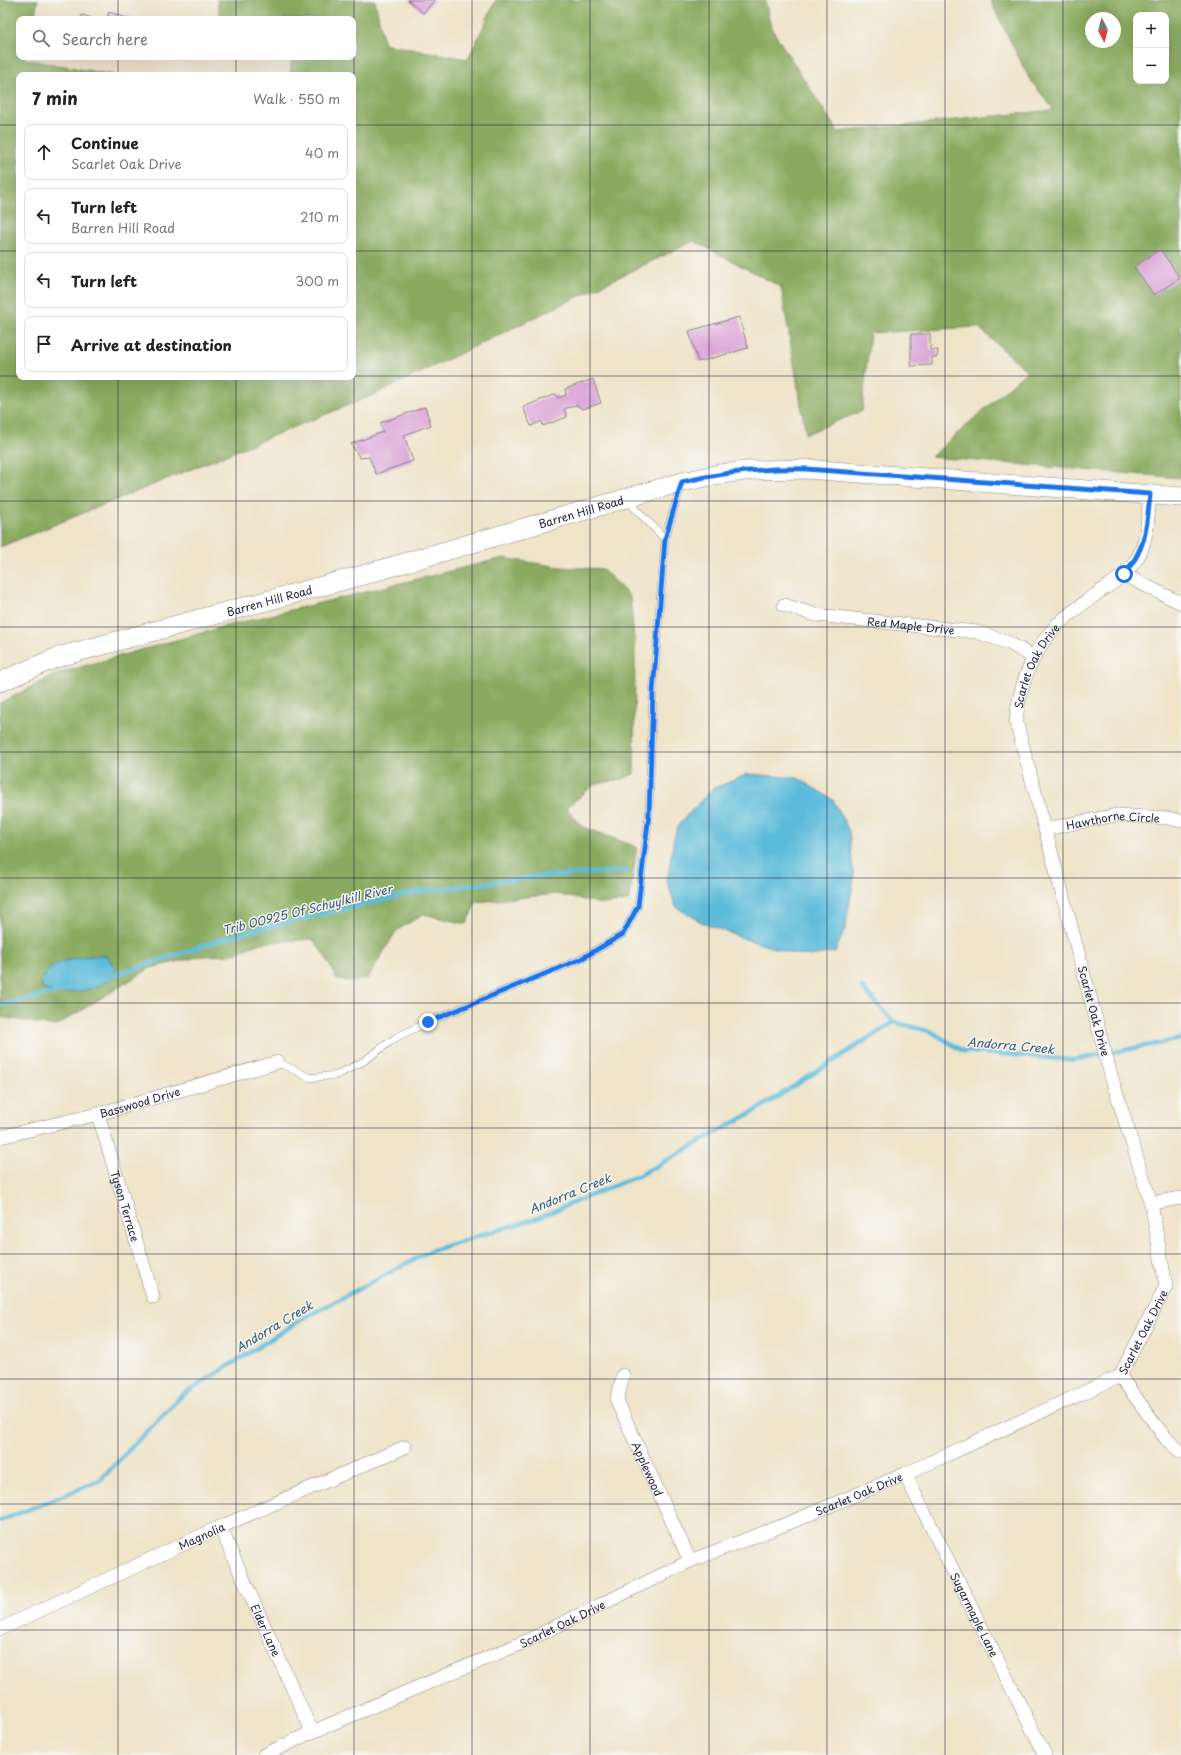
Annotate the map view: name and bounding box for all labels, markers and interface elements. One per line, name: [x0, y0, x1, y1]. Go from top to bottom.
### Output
north arrow: [1085, 12, 1121, 48]
map controls: [1133, 12, 1169, 84]
button: +: [1133, 12, 1169, 48]
search box: [16, 16, 356, 60]
icon: search: [30, 27, 52, 49]
text: Search here: [62, 27, 148, 50]
button: −: [1133, 48, 1169, 84]
text: 7 min: [32, 85, 78, 111]
text: Walk · 550 m: [253, 89, 340, 108]
text: Continue: [71, 131, 139, 154]
icon: ahead: [33, 141, 55, 163]
text: 40 m: [305, 143, 339, 162]
text: Scarlet Oak Drive: [71, 154, 181, 173]
text: Turn left: [71, 195, 137, 218]
icon: left: [33, 205, 55, 227]
text: 210 m: [300, 207, 339, 226]
text: Barren Hill Road: [71, 218, 175, 237]
icon: left: [33, 269, 55, 291]
text: Turn left: [71, 269, 137, 292]
text: 300 m: [295, 271, 339, 290]
icon: arrive: [33, 333, 55, 355]
text: Arrive at destination: [71, 333, 232, 356]
street label: Barren Hill Road: [536, 491, 626, 532]
route start: [1115, 565, 1133, 583]
street label: Barren Hill Road: [225, 581, 314, 620]
street label: Red Maple Drive: [867, 612, 956, 638]
street label: Scarlet Oak Drive: [1009, 619, 1063, 710]
street label: Hawthorne Circle: [1064, 806, 1161, 833]
water label: Trib 00925 Of Schuylkill River: [220, 879, 395, 939]
street label: Scarlet Oak Drive: [1074, 964, 1114, 1058]
route end: [419, 1013, 437, 1031]
water label: Andorra Creek: [967, 1032, 1056, 1058]
street label: Basswood Drive: [97, 1082, 182, 1122]
street label: Tyson Terrace: [107, 1168, 144, 1244]
water label: Andorra Creek: [526, 1168, 614, 1218]
street label: Scarlet Oak Drive: [1114, 1286, 1171, 1377]
water label: Andorra Creek: [232, 1295, 317, 1356]
street label: Applewood: [628, 1439, 668, 1499]
street label: Scarlet Oak Drive: [812, 1467, 905, 1520]
street label: Magnolia: [175, 1517, 228, 1554]
street label: Sugarmaple Lane: [947, 1569, 1003, 1660]
street label: Scarlet Oak Drive: [516, 1595, 608, 1652]
street label: Elder Lane: [247, 1601, 285, 1659]

